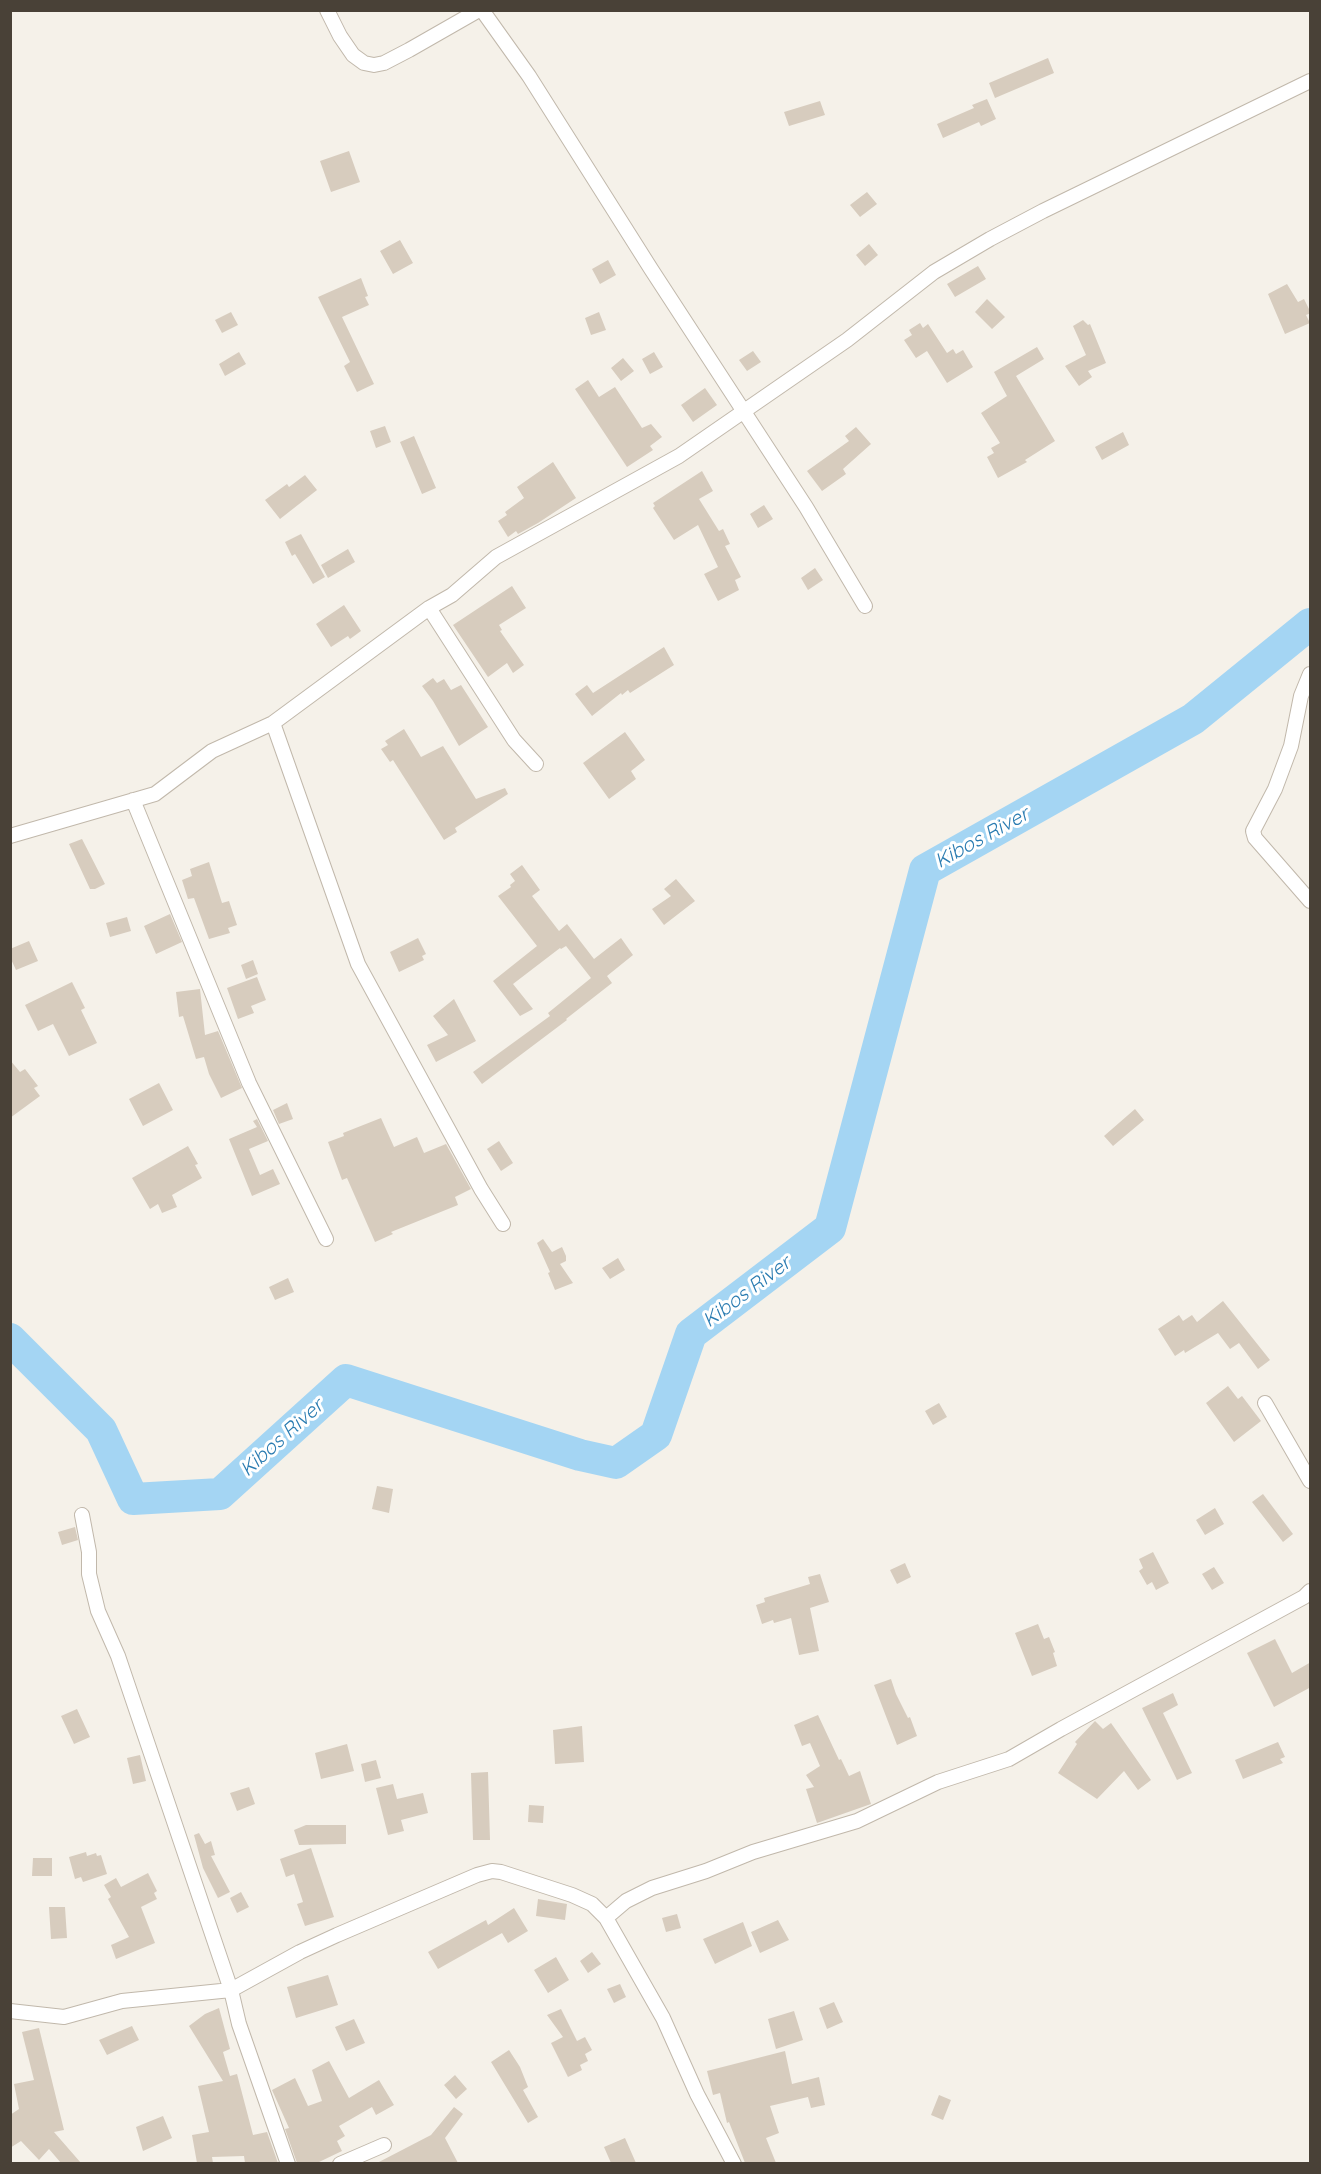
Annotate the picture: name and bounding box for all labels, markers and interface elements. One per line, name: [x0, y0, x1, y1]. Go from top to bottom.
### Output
water label: Kibos River: [931, 802, 1033, 874]
water label: Kibos River: [698, 1251, 796, 1333]
water label: Kibos River: [235, 1394, 329, 1482]

